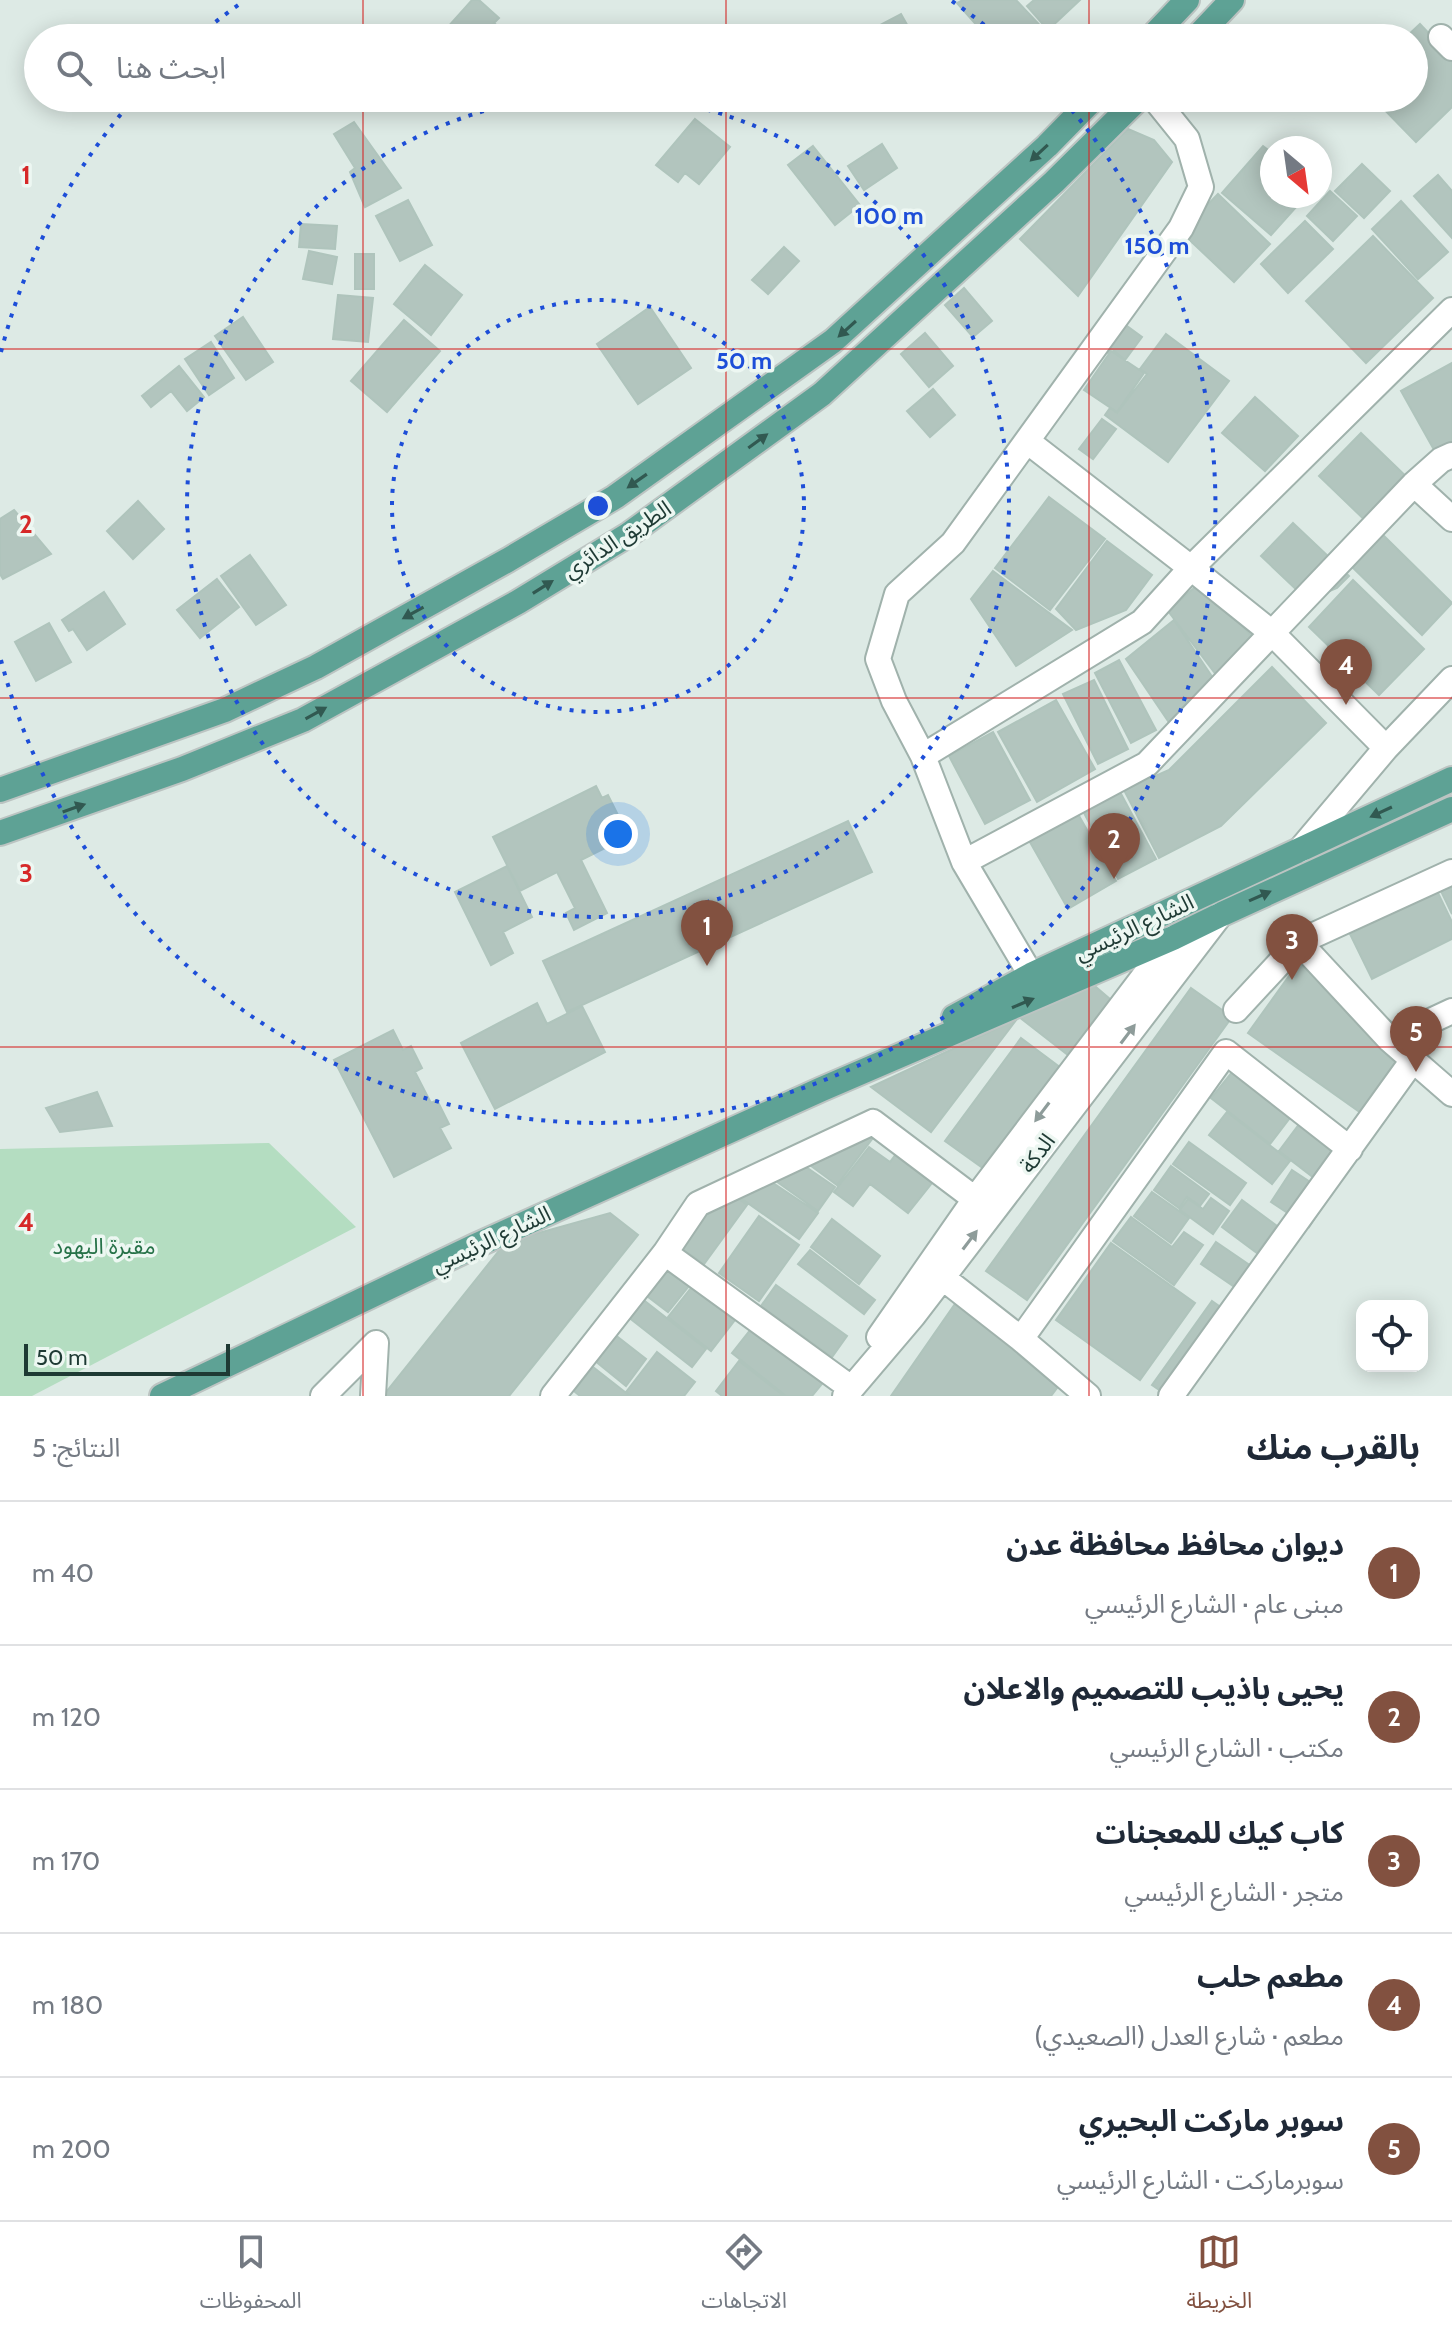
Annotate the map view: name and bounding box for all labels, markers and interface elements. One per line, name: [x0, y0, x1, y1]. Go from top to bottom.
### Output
search box: [24, 24, 1428, 112]
icon: search: [52, 46, 96, 90]
text: ابحث هنا: [116, 49, 226, 86]
north arrow: [1260, 136, 1332, 208]
one-way arrow: [1030, 144, 1049, 162]
text: 1: [21, 159, 31, 191]
text: 100 m: [854, 201, 924, 230]
text: 150 m: [1125, 231, 1189, 260]
one-way arrow: [838, 319, 857, 337]
text: 50 m: [716, 346, 772, 375]
one-way arrow: [747, 433, 769, 449]
one-way arrow: [626, 473, 647, 488]
centre of rings: [584, 492, 612, 520]
street label: الطريق الدائري: [558, 495, 678, 587]
text: 2: [19, 508, 33, 540]
one-way arrow: [532, 580, 554, 594]
one-way arrow: [401, 606, 424, 620]
pin: 4: [1320, 639, 1372, 705]
one-way arrow: [304, 706, 327, 719]
one-way arrow: [62, 801, 86, 814]
one-way arrow: [1370, 805, 1393, 819]
pin: 2: [1088, 813, 1140, 879]
your location: [598, 814, 638, 854]
text: 3: [19, 857, 33, 889]
street label: الشارع الرئيسي: [1070, 888, 1199, 970]
one-way arrow: [1248, 890, 1271, 903]
pin: 1: [681, 900, 733, 966]
pin: 3: [1266, 914, 1318, 980]
one-way arrow: [1011, 996, 1034, 1009]
pin: 5: [1390, 1006, 1442, 1072]
one-way arrow: [1120, 1024, 1136, 1044]
one-way arrow: [1034, 1101, 1050, 1122]
street label: الدكة: [1014, 1128, 1061, 1178]
street label: الشارع الرئيسي: [427, 1200, 556, 1282]
text: 4: [18, 1206, 34, 1238]
one-way arrow: [962, 1230, 978, 1251]
park label: مقبرة اليهود: [53, 1233, 155, 1260]
map controls: [1356, 1300, 1428, 1372]
button: locate: [1356, 1300, 1428, 1372]
scale bar: [24, 1340, 230, 1376]
text: 50 m: [36, 1344, 88, 1371]
text: بالقرب منك: [1247, 1426, 1420, 1468]
text: النتائج: 5: [32, 1432, 120, 1464]
text: ديوان محافظ محافظة عدن: [1006, 1526, 1344, 1563]
text: 40 m: [32, 1557, 94, 1589]
text: 1: [1389, 1557, 1399, 1589]
text: مبنى عام · الشارع الرئيسي: [1085, 1588, 1344, 1620]
text: يحيى باذيب للتصميم والاعلان: [964, 1670, 1344, 1707]
text: 120 m: [32, 1701, 101, 1733]
text: 2: [1387, 1701, 1401, 1733]
text: مكتب · الشارع الرئيسي: [1110, 1732, 1344, 1764]
text: كاب كيك للمعجنات: [1096, 1814, 1344, 1851]
text: 170 m: [32, 1845, 100, 1877]
text: 3: [1387, 1845, 1401, 1877]
text: متجر · الشارع الرئيسي: [1124, 1876, 1344, 1908]
text: مطعم حلب: [1197, 1958, 1344, 1995]
text: 180 m: [32, 1989, 103, 2021]
text: 4: [1386, 1989, 1402, 2021]
text: مطعم · شارع العدل (الصعيدي): [1034, 2020, 1344, 2052]
text: سوبر ماركت البحيري: [1079, 2102, 1344, 2139]
text: 200 m: [32, 2133, 111, 2165]
text: 5: [1387, 2133, 1401, 2165]
text: سوبرماركت · الشارع الرئيسي: [1057, 2164, 1344, 2196]
tab: المحفوظات: [200, 2230, 302, 2324]
tab: الاتجاهات: [701, 2230, 787, 2324]
tab: الخريطة: [1186, 2230, 1252, 2324]

